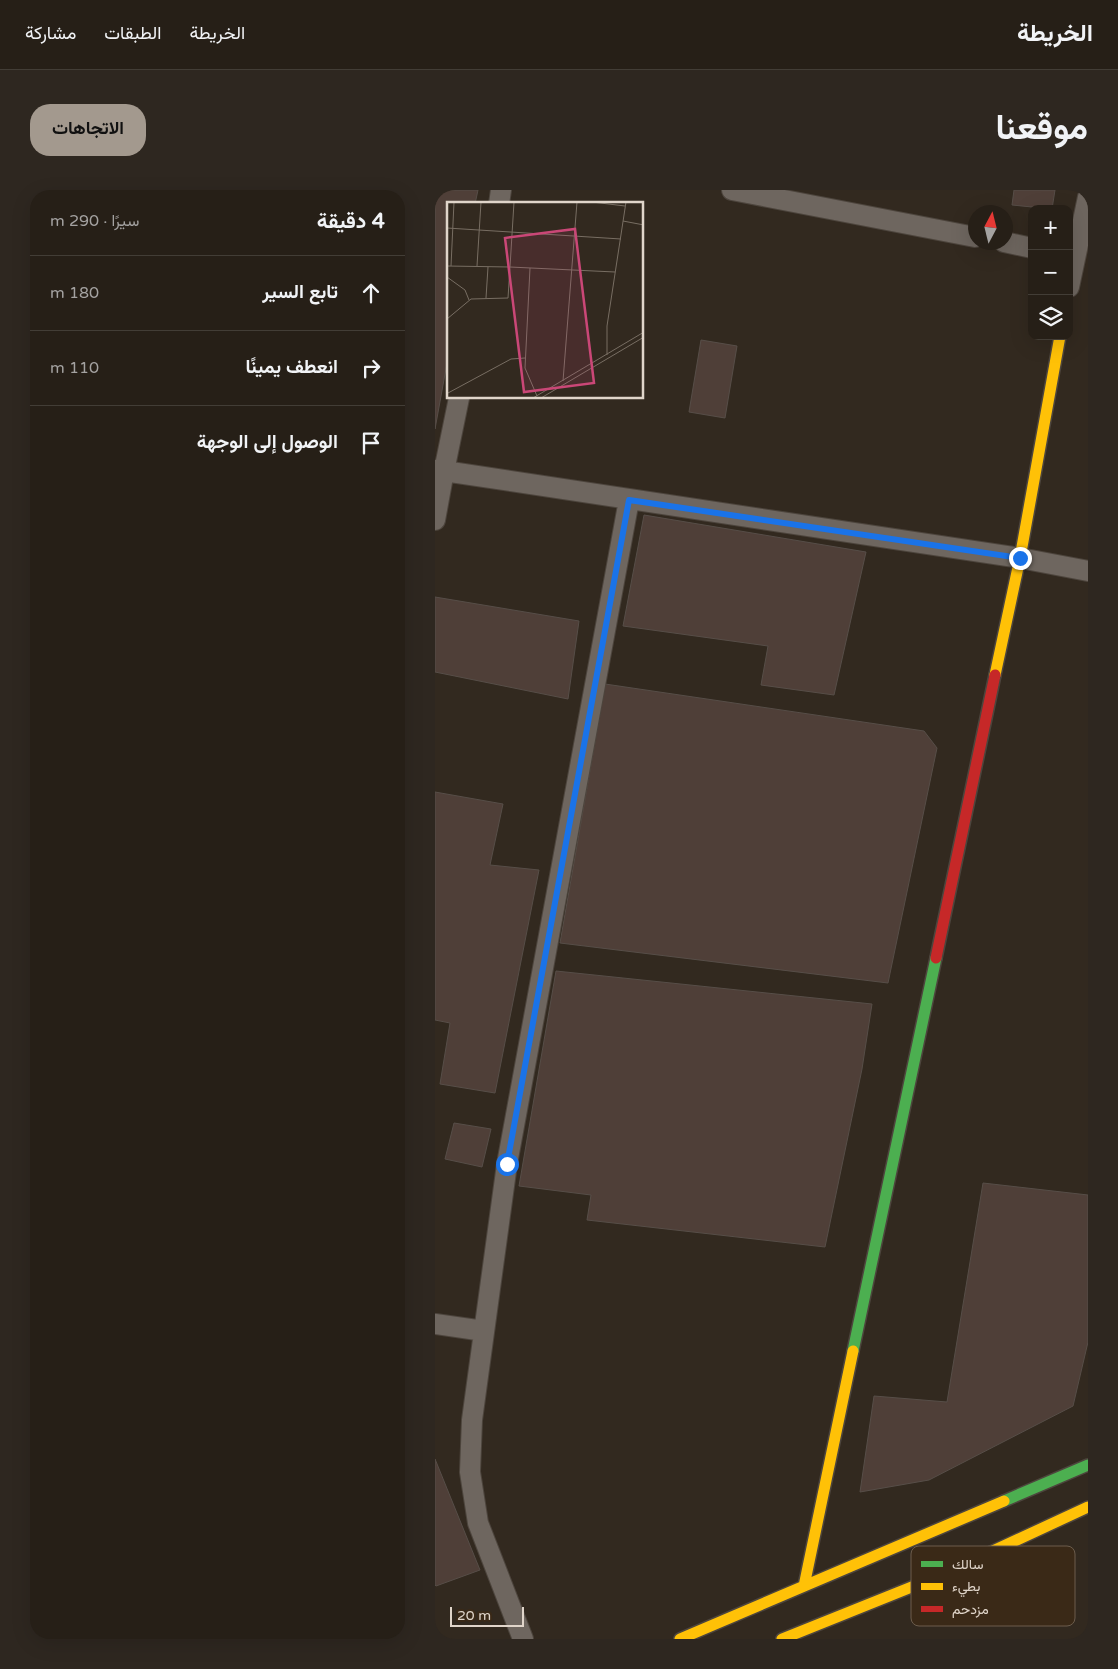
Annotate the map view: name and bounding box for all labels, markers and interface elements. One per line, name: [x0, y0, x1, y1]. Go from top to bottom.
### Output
text: الخريطة: [1017, 19, 1093, 48]
text: مشاركة: [25, 22, 76, 44]
text: الطبقات: [104, 22, 161, 44]
text: الخريطة: [189, 22, 245, 44]
button: الاتجاهات: [30, 104, 146, 156]
text: موقعنا: [995, 107, 1088, 149]
inset map: [447, 202, 644, 399]
north arrow: [968, 205, 1013, 250]
map controls: [1028, 205, 1073, 340]
button: +: [1028, 205, 1073, 250]
text: 4 دقيقة: [317, 209, 385, 234]
text: سيرًا · 290 m: [50, 211, 139, 231]
button: −: [1028, 250, 1073, 295]
icon: ahead: [357, 279, 385, 307]
text: تابع السير: [262, 281, 338, 303]
text: 180 m: [50, 283, 99, 303]
button: layers: [1028, 295, 1073, 340]
icon: right: [357, 354, 385, 382]
text: انعطف يمينًا: [245, 356, 338, 378]
text: 110 m: [50, 358, 99, 378]
icon: arrive: [357, 429, 385, 457]
text: الوصول إلى الوجهة: [197, 431, 338, 453]
route end: [1009, 547, 1032, 570]
route start: [496, 1153, 519, 1176]
legend: [911, 1546, 1075, 1626]
text: سالك: [952, 1556, 983, 1573]
text: بطيء: [952, 1578, 980, 1598]
text: مزدحم: [952, 1601, 989, 1618]
scale bar: [450, 1604, 524, 1627]
text: 20 m: [457, 1607, 491, 1624]

